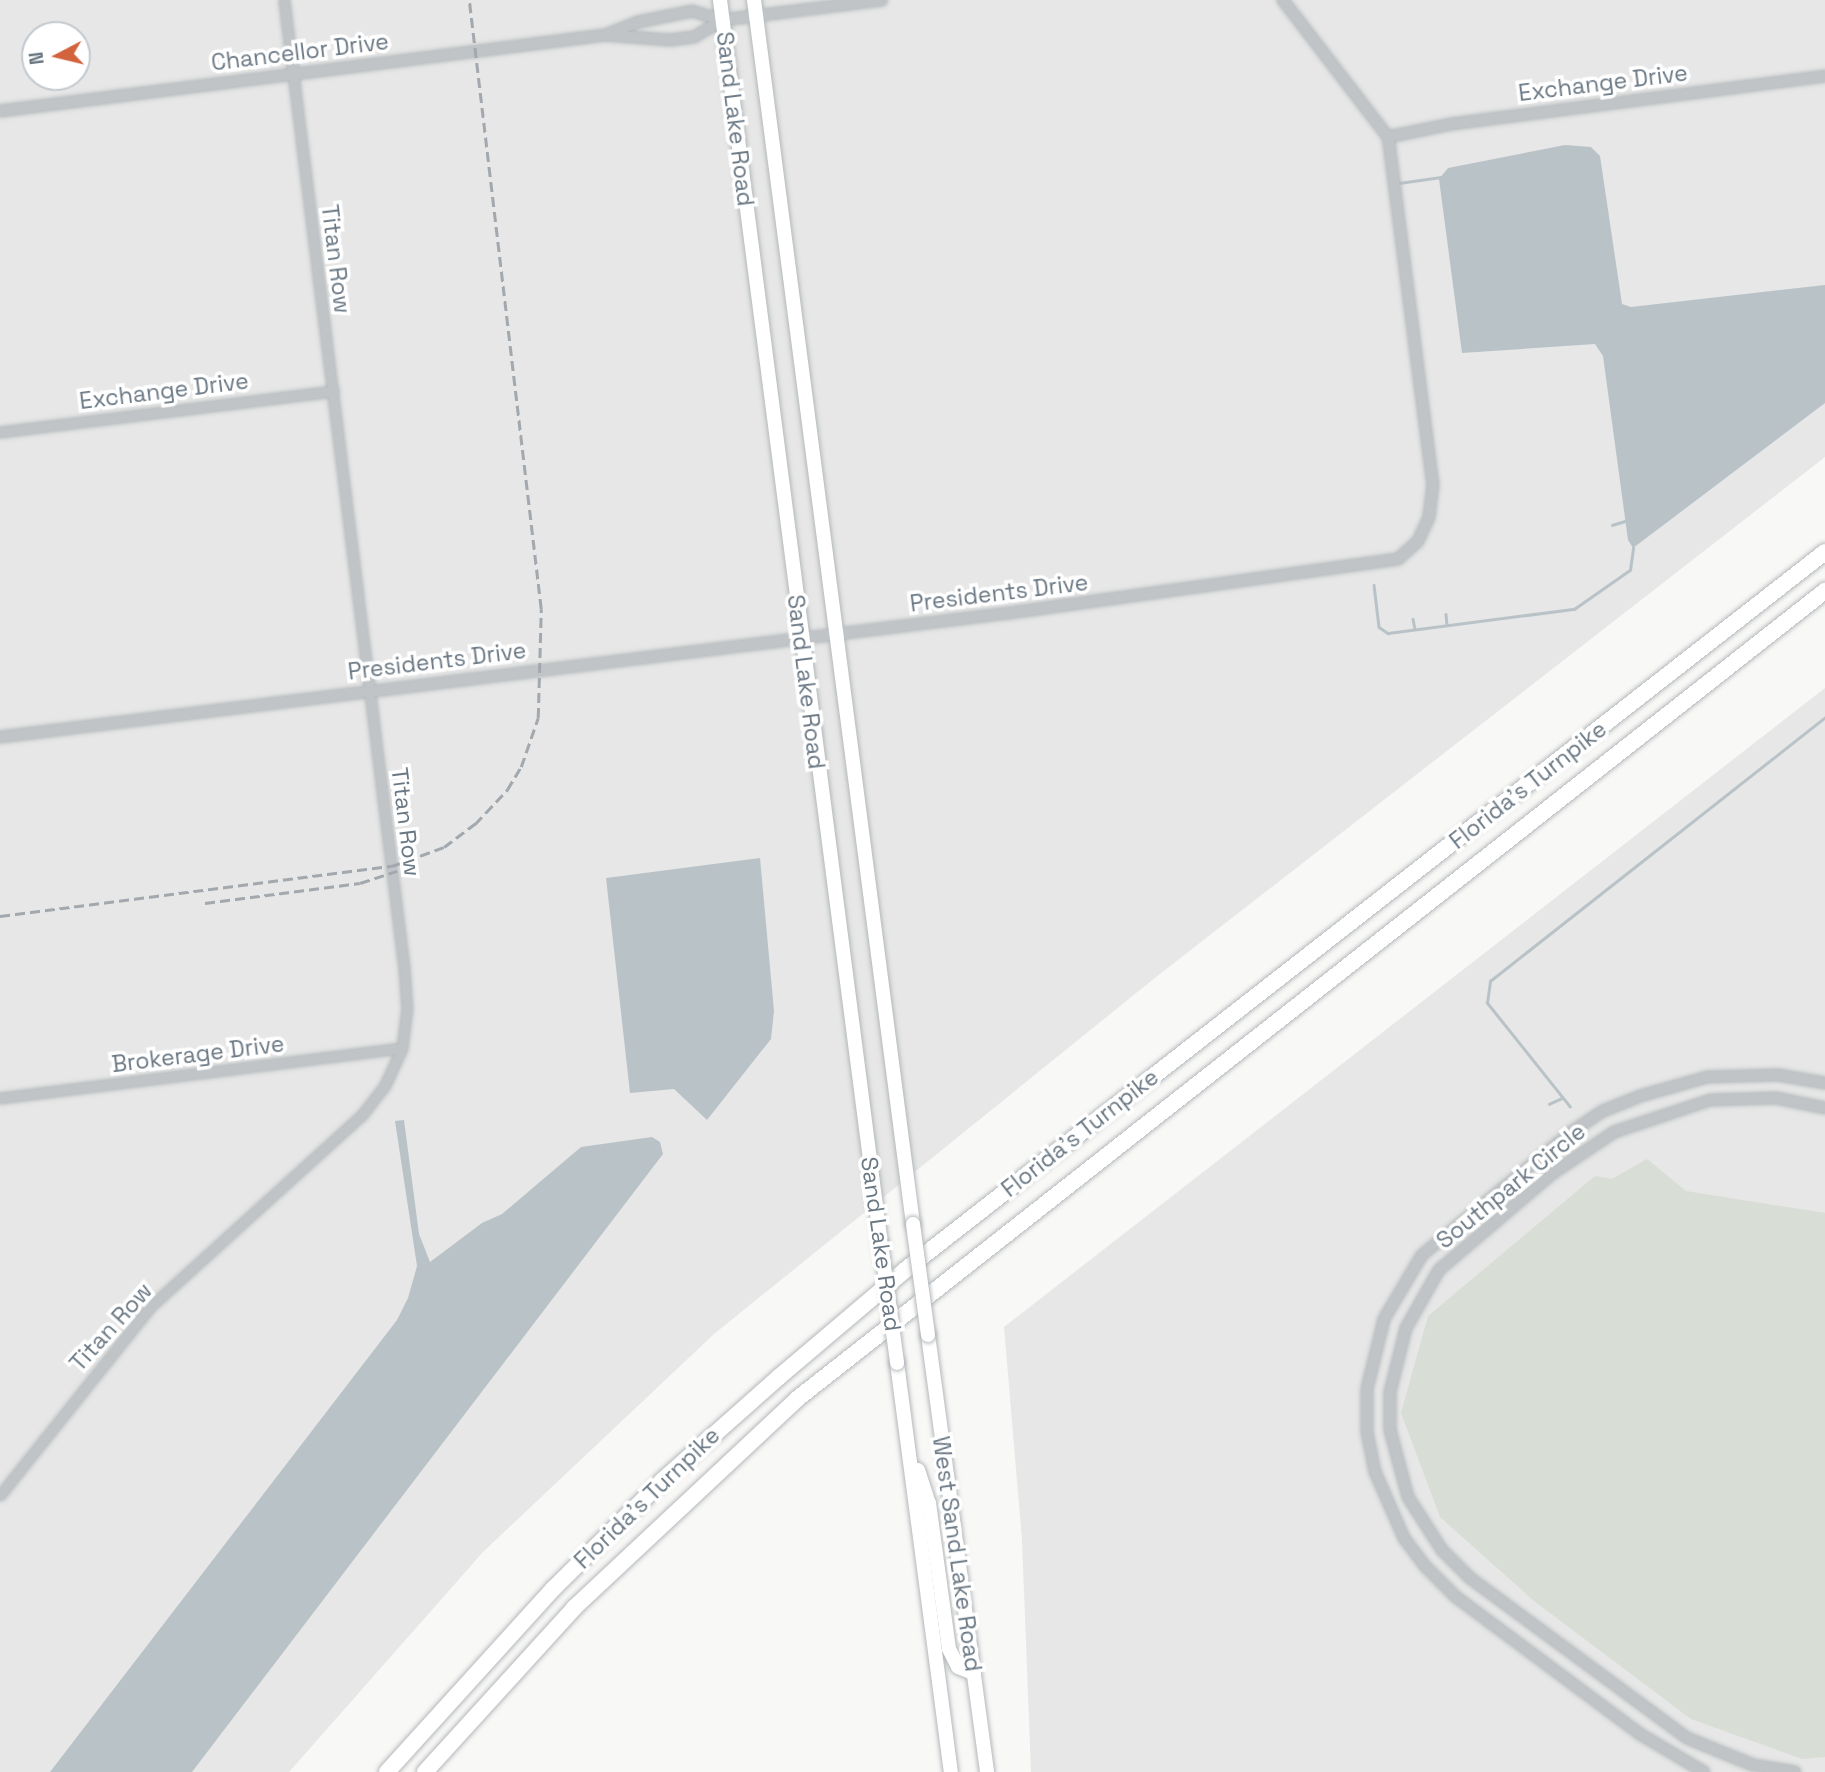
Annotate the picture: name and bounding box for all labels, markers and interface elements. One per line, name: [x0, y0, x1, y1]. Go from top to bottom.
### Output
north arrow: [21, 21, 91, 91]
street label: Chancellor Drive: [210, 27, 390, 77]
street label: Sand Lake Road: [711, 30, 759, 208]
text: N: [23, 51, 50, 66]
street label: Exchange Drive: [1517, 59, 1689, 107]
street label: Titan Row: [316, 203, 356, 315]
street label: Exchange Drive: [78, 367, 250, 415]
street label: Presidents Drive: [908, 568, 1090, 618]
street label: Sand Lake Road: [782, 593, 830, 771]
street label: Presidents Drive: [346, 636, 528, 686]
street label: Florida's Turnpike: [1444, 715, 1612, 855]
street label: Titan Row: [386, 766, 426, 878]
street label: Brokerage Drive: [110, 1030, 286, 1078]
street label: Florida's Turnpike: [996, 1063, 1164, 1203]
street label: Southpark Circle: [1431, 1117, 1591, 1255]
street label: Sand Lake Road: [855, 1155, 907, 1333]
street label: Titan Row: [64, 1277, 158, 1377]
street label: Florida's Turnpike: [568, 1421, 726, 1575]
street label: West Sand Lake Road: [927, 1435, 987, 1673]

